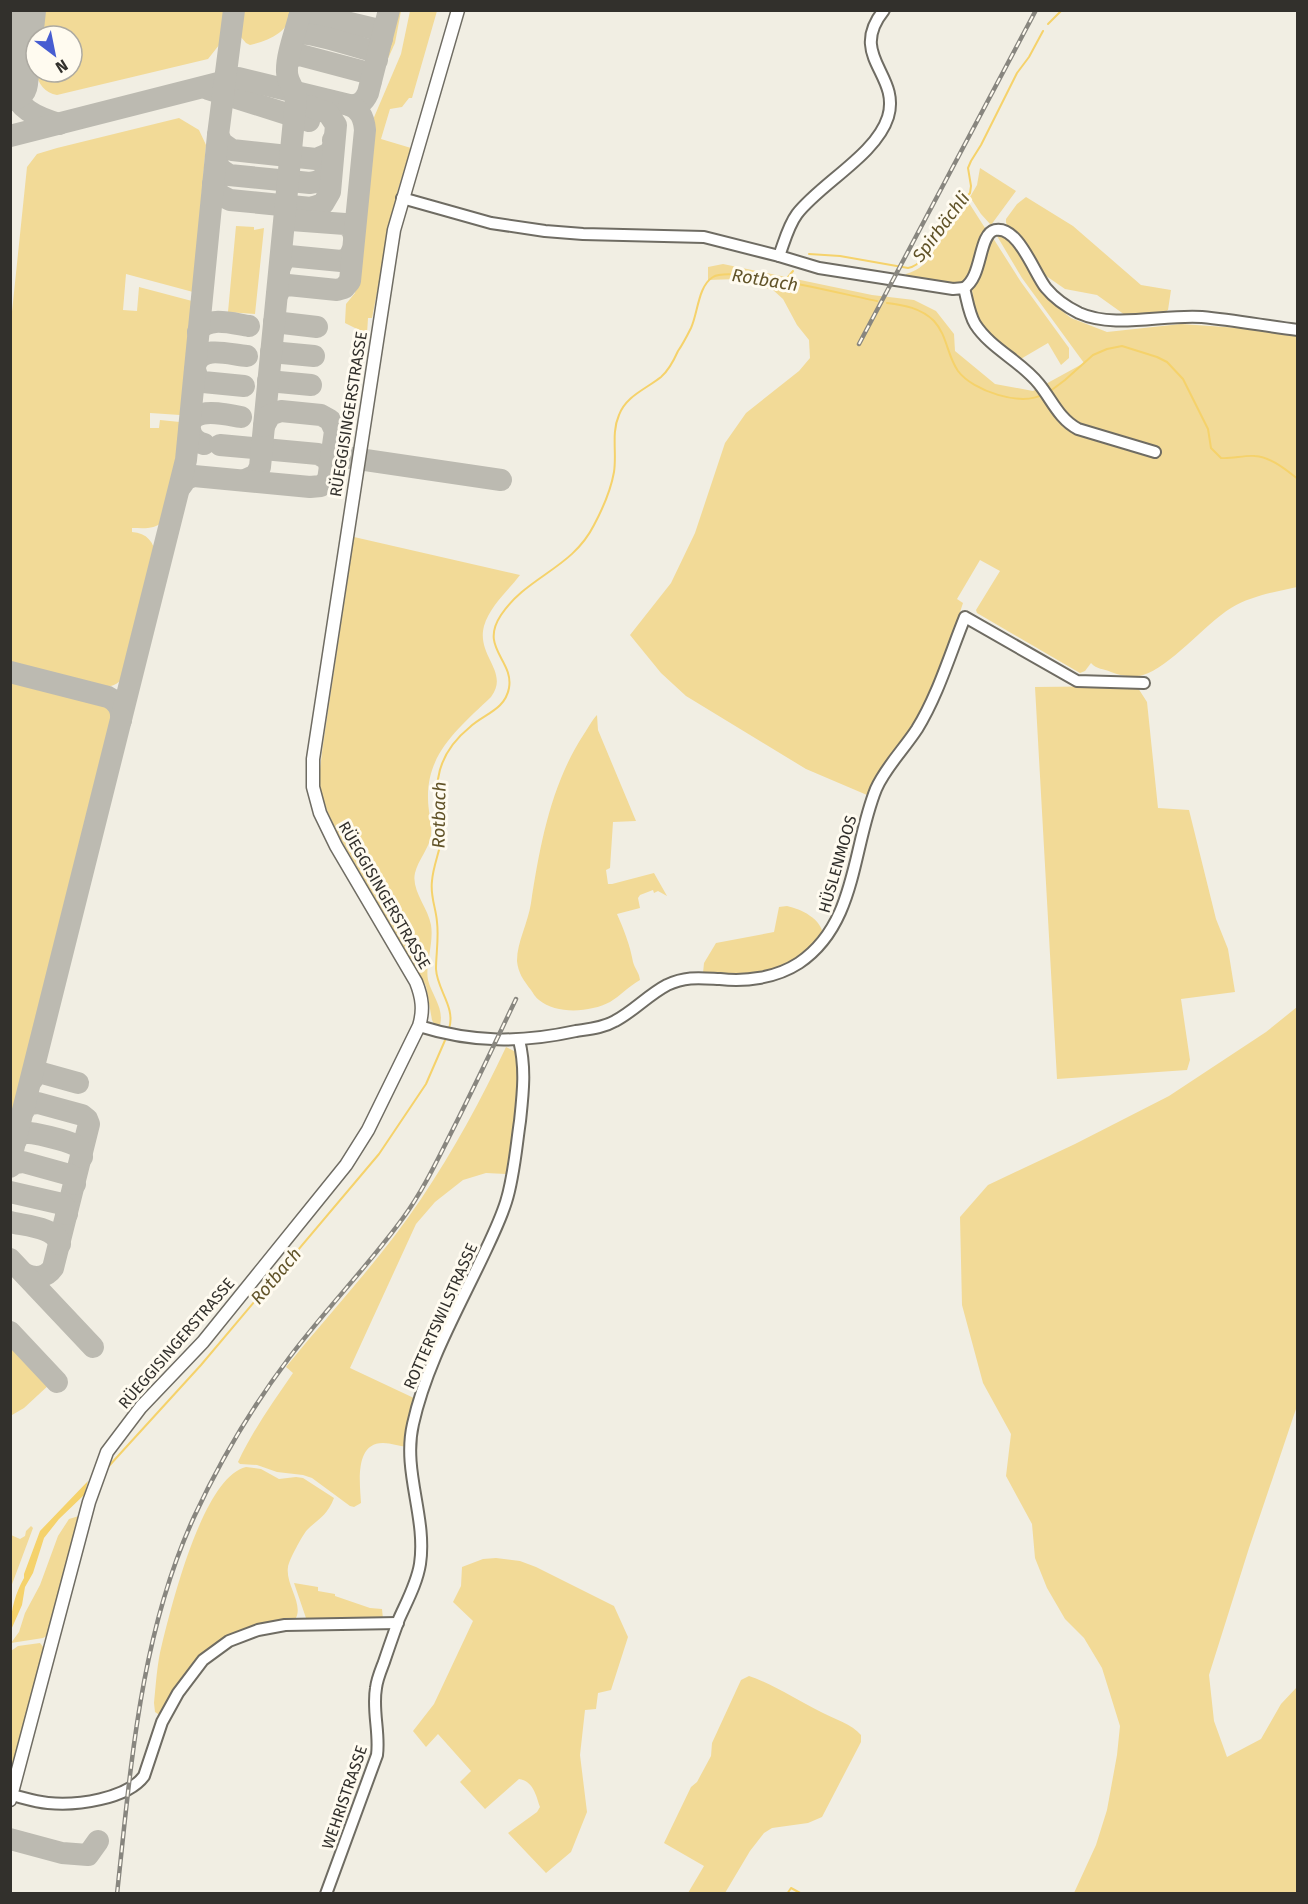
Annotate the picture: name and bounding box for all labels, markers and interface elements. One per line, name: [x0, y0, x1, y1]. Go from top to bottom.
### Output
north arrow: [24, 24, 84, 84]
text: N: [52, 55, 71, 77]
water label: Spirbächli: [907, 188, 974, 267]
water label: Rotbach: [730, 264, 800, 296]
street label: RÜEGGISINGERSTRASSE: [326, 330, 371, 498]
water label: Rotbach: [427, 781, 451, 849]
street label: HÜSLENMOOS: [814, 813, 861, 915]
street label: RÜEGGISINGERSTRASSE: [335, 818, 435, 972]
street label: ROTTERTSWILSTRASSE: [400, 1240, 481, 1392]
water label: Rotbach: [246, 1243, 306, 1309]
street label: RÜEGGISINGERSTRASSE: [114, 1274, 238, 1413]
street label: WEHRISTRASSE: [318, 1743, 371, 1851]

